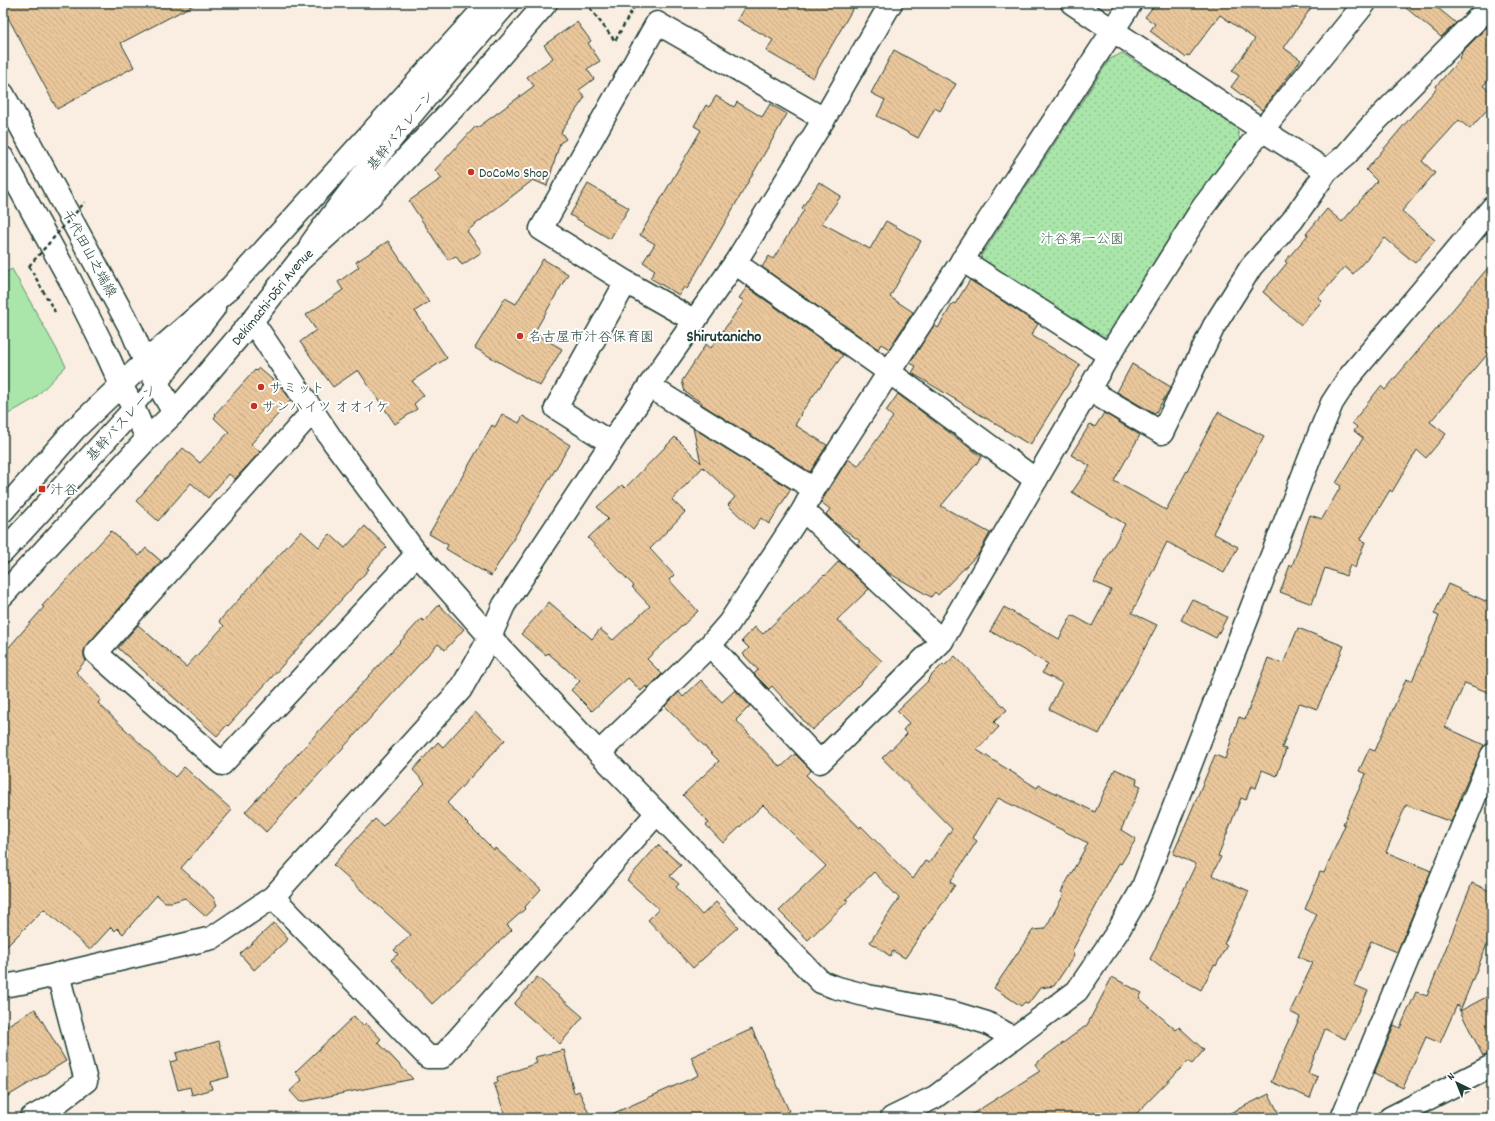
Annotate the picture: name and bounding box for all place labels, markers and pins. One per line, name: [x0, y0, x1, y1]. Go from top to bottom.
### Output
place label: DoCoMo Shop: [479, 164, 549, 184]
marker: DoCoMo Shop: [466, 167, 476, 177]
place label: 名古屋市汁谷保育園: [528, 328, 654, 348]
marker: 名古屋市汁谷保育園: [515, 331, 525, 341]
place label: サミット: [269, 379, 325, 399]
marker: サミット: [256, 382, 266, 392]
place label: サンハイツ オオイケ: [262, 398, 390, 418]
marker: サンハイツ オオイケ: [249, 401, 259, 411]
place label: 汁谷: [50, 481, 78, 501]
marker: 汁谷: [37, 484, 47, 494]

